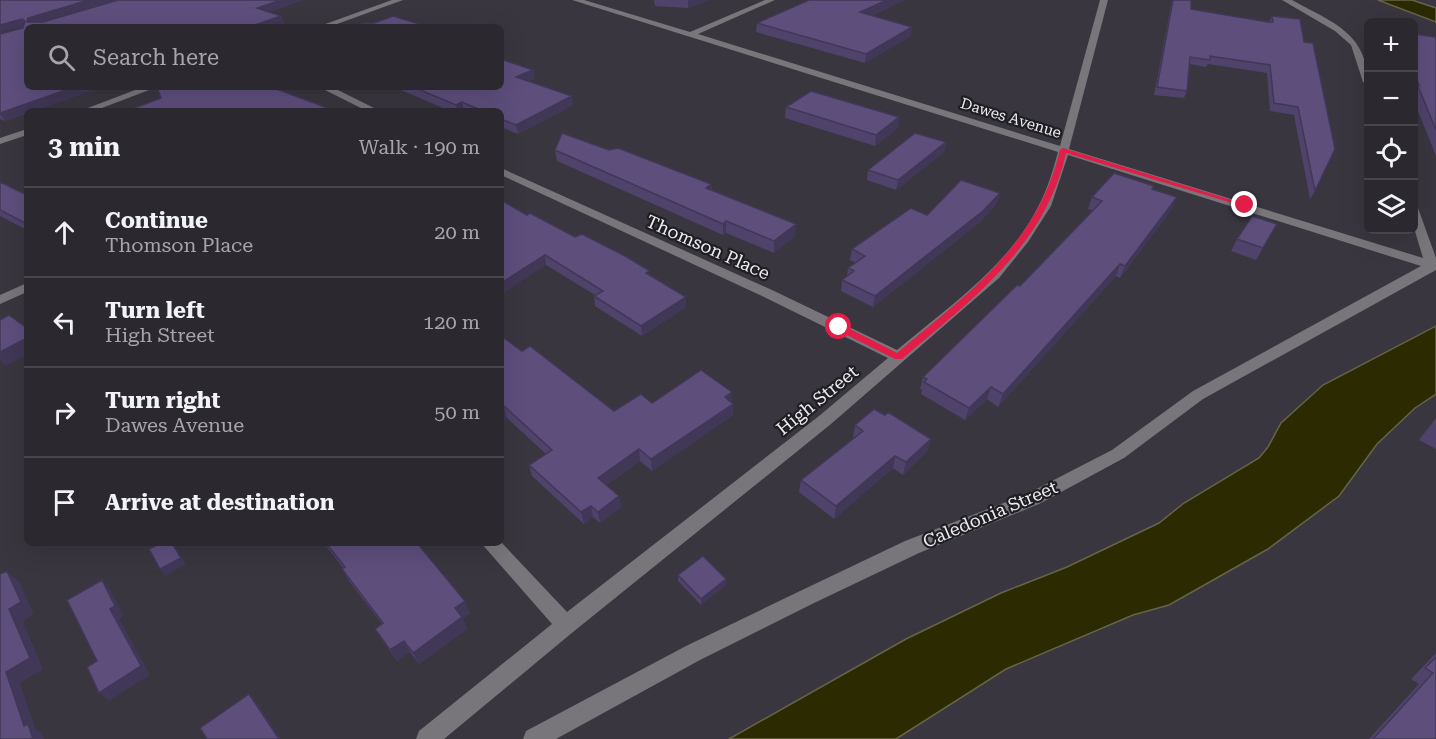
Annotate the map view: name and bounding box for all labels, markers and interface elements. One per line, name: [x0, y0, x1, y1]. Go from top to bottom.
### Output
map controls: [1364, 18, 1418, 234]
button: +: [1364, 18, 1418, 72]
search box: [24, 24, 504, 90]
icon: search: [45, 41, 78, 74]
text: Search here: [93, 45, 219, 70]
button: −: [1364, 72, 1418, 126]
street label: Dawes Avenue: [958, 94, 1064, 142]
button: locate: [1364, 126, 1418, 180]
text: 3 min: [48, 132, 120, 162]
text: Walk · 190 m: [359, 135, 480, 159]
button: layers: [1364, 180, 1418, 234]
route end: [1231, 191, 1257, 217]
text: Continue: [105, 208, 208, 233]
street label: Thomson Place: [643, 210, 773, 284]
icon: ahead: [48, 216, 81, 249]
text: 20 m: [434, 220, 480, 244]
text: Thomson Place: [105, 233, 253, 257]
text: Turn left: [105, 298, 205, 323]
icon: left: [48, 306, 81, 339]
text: 120 m: [423, 310, 480, 334]
route start: [825, 313, 851, 339]
text: High Street: [105, 323, 215, 347]
street label: High Street: [772, 361, 862, 439]
text: Turn right: [105, 388, 220, 413]
icon: right: [48, 396, 81, 429]
text: 50 m: [434, 400, 480, 424]
text: Dawes Avenue: [105, 413, 244, 437]
street label: Caledonia Street: [920, 476, 1061, 552]
icon: arrive: [48, 486, 81, 519]
text: Arrive at destination: [105, 490, 334, 515]

